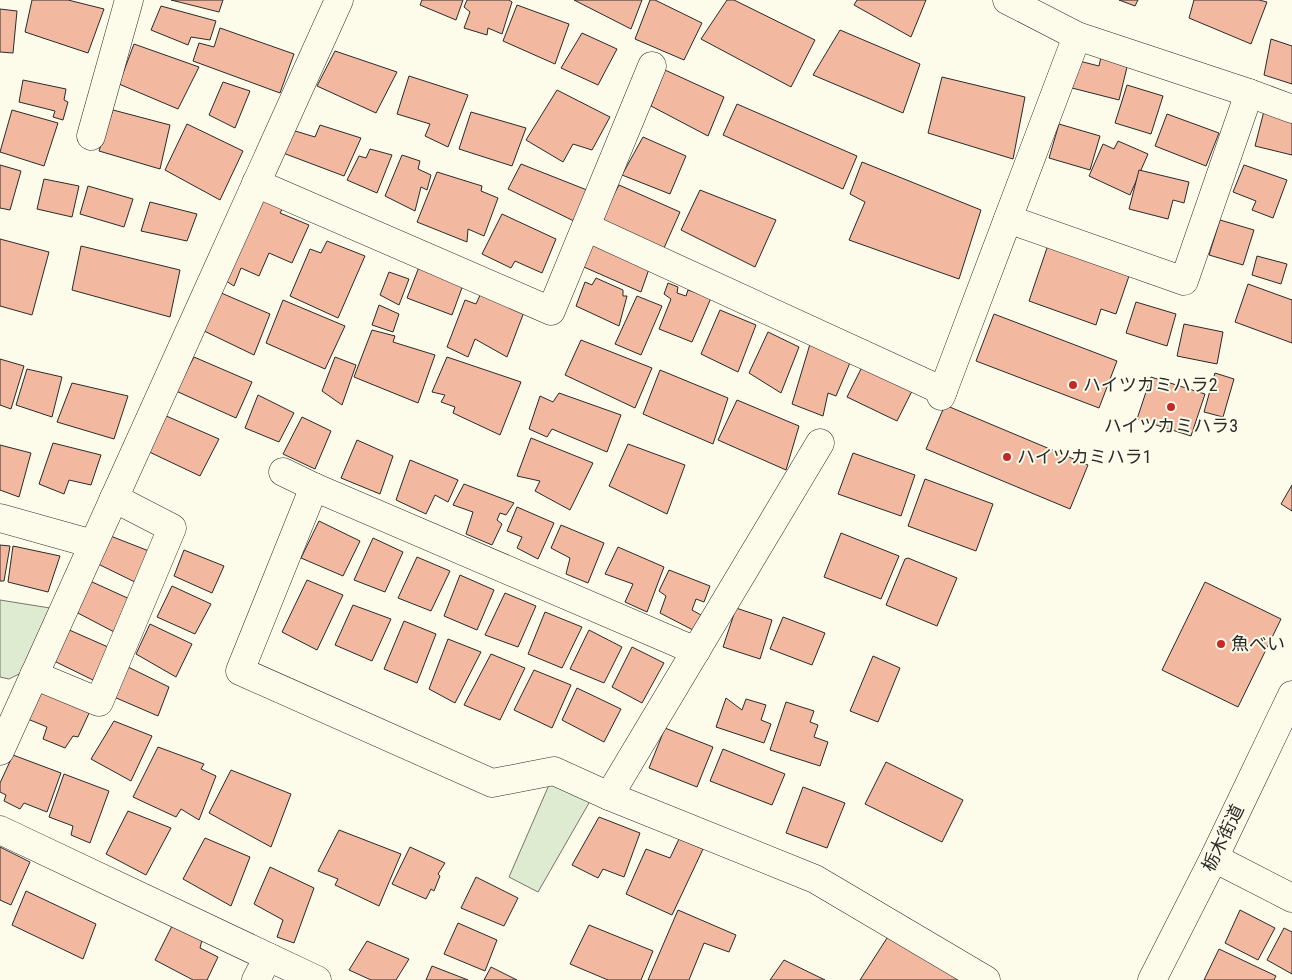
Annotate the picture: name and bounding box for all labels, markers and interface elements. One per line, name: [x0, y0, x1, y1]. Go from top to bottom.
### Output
place label: ハイツカミハラ2: [1083, 374, 1218, 395]
marker: ハイツカミハラ2: [1067, 379, 1079, 391]
marker: ハイツカミハラ3: [1165, 401, 1177, 413]
place label: ハイツカミハラ3: [1104, 415, 1238, 436]
place label: ハイツカミハラ1: [1017, 446, 1152, 467]
marker: ハイツカミハラ1: [1001, 451, 1013, 463]
place label: 魚べい: [1231, 633, 1285, 654]
marker: 魚べい: [1215, 638, 1227, 650]
street label: 栃木街道: [1197, 801, 1248, 875]

